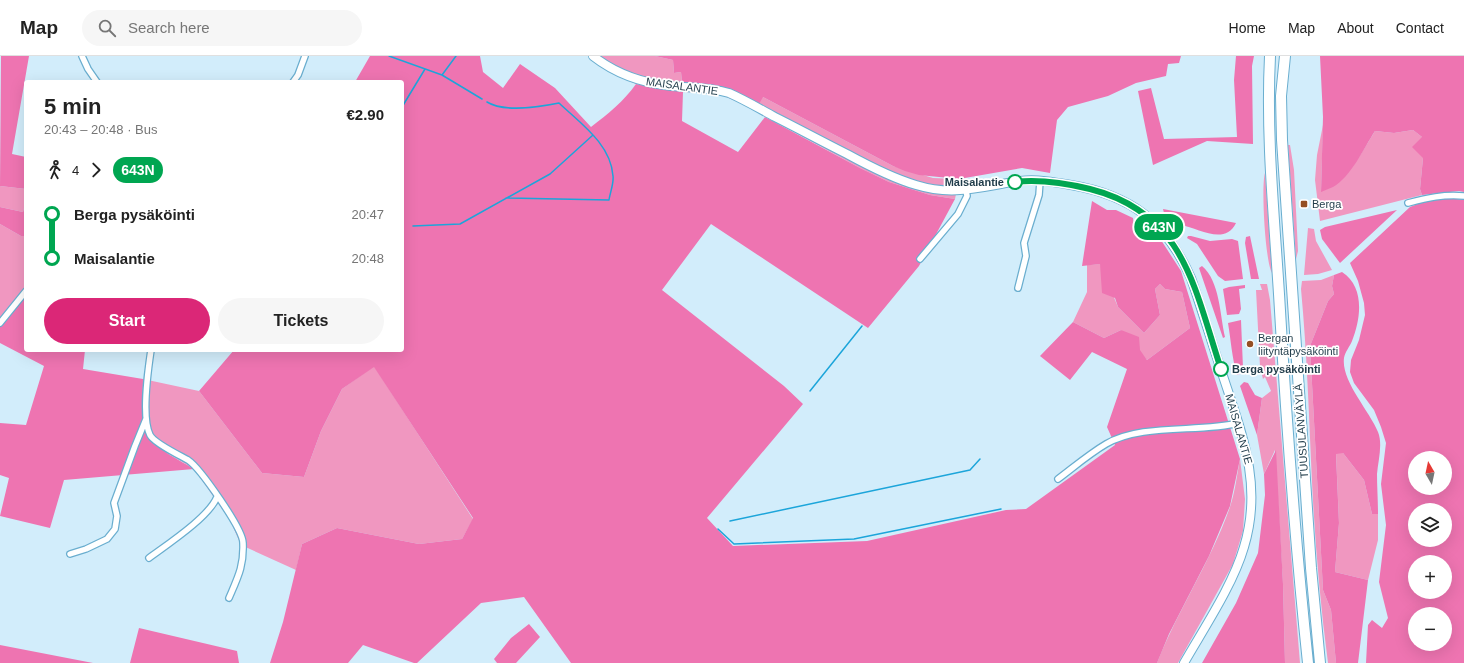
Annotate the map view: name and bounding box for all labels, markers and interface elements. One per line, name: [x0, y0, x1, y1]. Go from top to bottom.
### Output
search box: [82, 10, 362, 46]
text: Map: [20, 17, 58, 38]
icon: search: [96, 17, 118, 39]
text: Search here: [128, 19, 210, 36]
text: Home: [1229, 20, 1266, 36]
text: Map: [1288, 20, 1315, 36]
text: About: [1337, 20, 1374, 36]
text: Contact: [1396, 20, 1444, 36]
street label: MAISALANTIE: [645, 75, 719, 97]
text: 5 min: [44, 94, 101, 119]
text: €2.90: [346, 106, 384, 123]
text: 20:43 – 20:48 · Bus: [44, 122, 157, 137]
icon: walk: [44, 159, 66, 181]
icon: forward: [85, 159, 107, 181]
text: 643N: [121, 162, 155, 178]
text: 4: [72, 163, 79, 178]
marker: Maisalantie: [1007, 174, 1023, 190]
place label: Maisalantie: [945, 176, 1004, 188]
place label: Berga: [1312, 198, 1342, 210]
marker: Berga: [1299, 199, 1309, 209]
text: Berga pysäköinti: [74, 206, 195, 223]
text: 20:47: [351, 207, 384, 222]
line badge: 643N: [1131, 214, 1187, 240]
text: 643N: [1142, 219, 1176, 235]
text: Maisalantie: [74, 250, 155, 267]
text: 20:48: [351, 251, 384, 266]
button: Start: [44, 298, 210, 344]
button: Tickets: [218, 298, 384, 344]
place label: Bergan liityntäpysäköinti: [1258, 332, 1338, 357]
marker: Bergan liityntäpysäköinti: [1245, 339, 1255, 349]
marker: Berga pysäköinti: [1213, 361, 1229, 377]
place label: Berga pysäköinti: [1232, 363, 1321, 375]
street label: TUUSULANVÄYLÄ: [1292, 383, 1310, 479]
street label: MAISALANTIE: [1223, 392, 1255, 466]
north arrow: [1408, 451, 1452, 495]
map controls: [1408, 451, 1452, 651]
button: layers: [1408, 503, 1452, 547]
button: +: [1408, 555, 1452, 599]
button: −: [1408, 607, 1452, 651]

